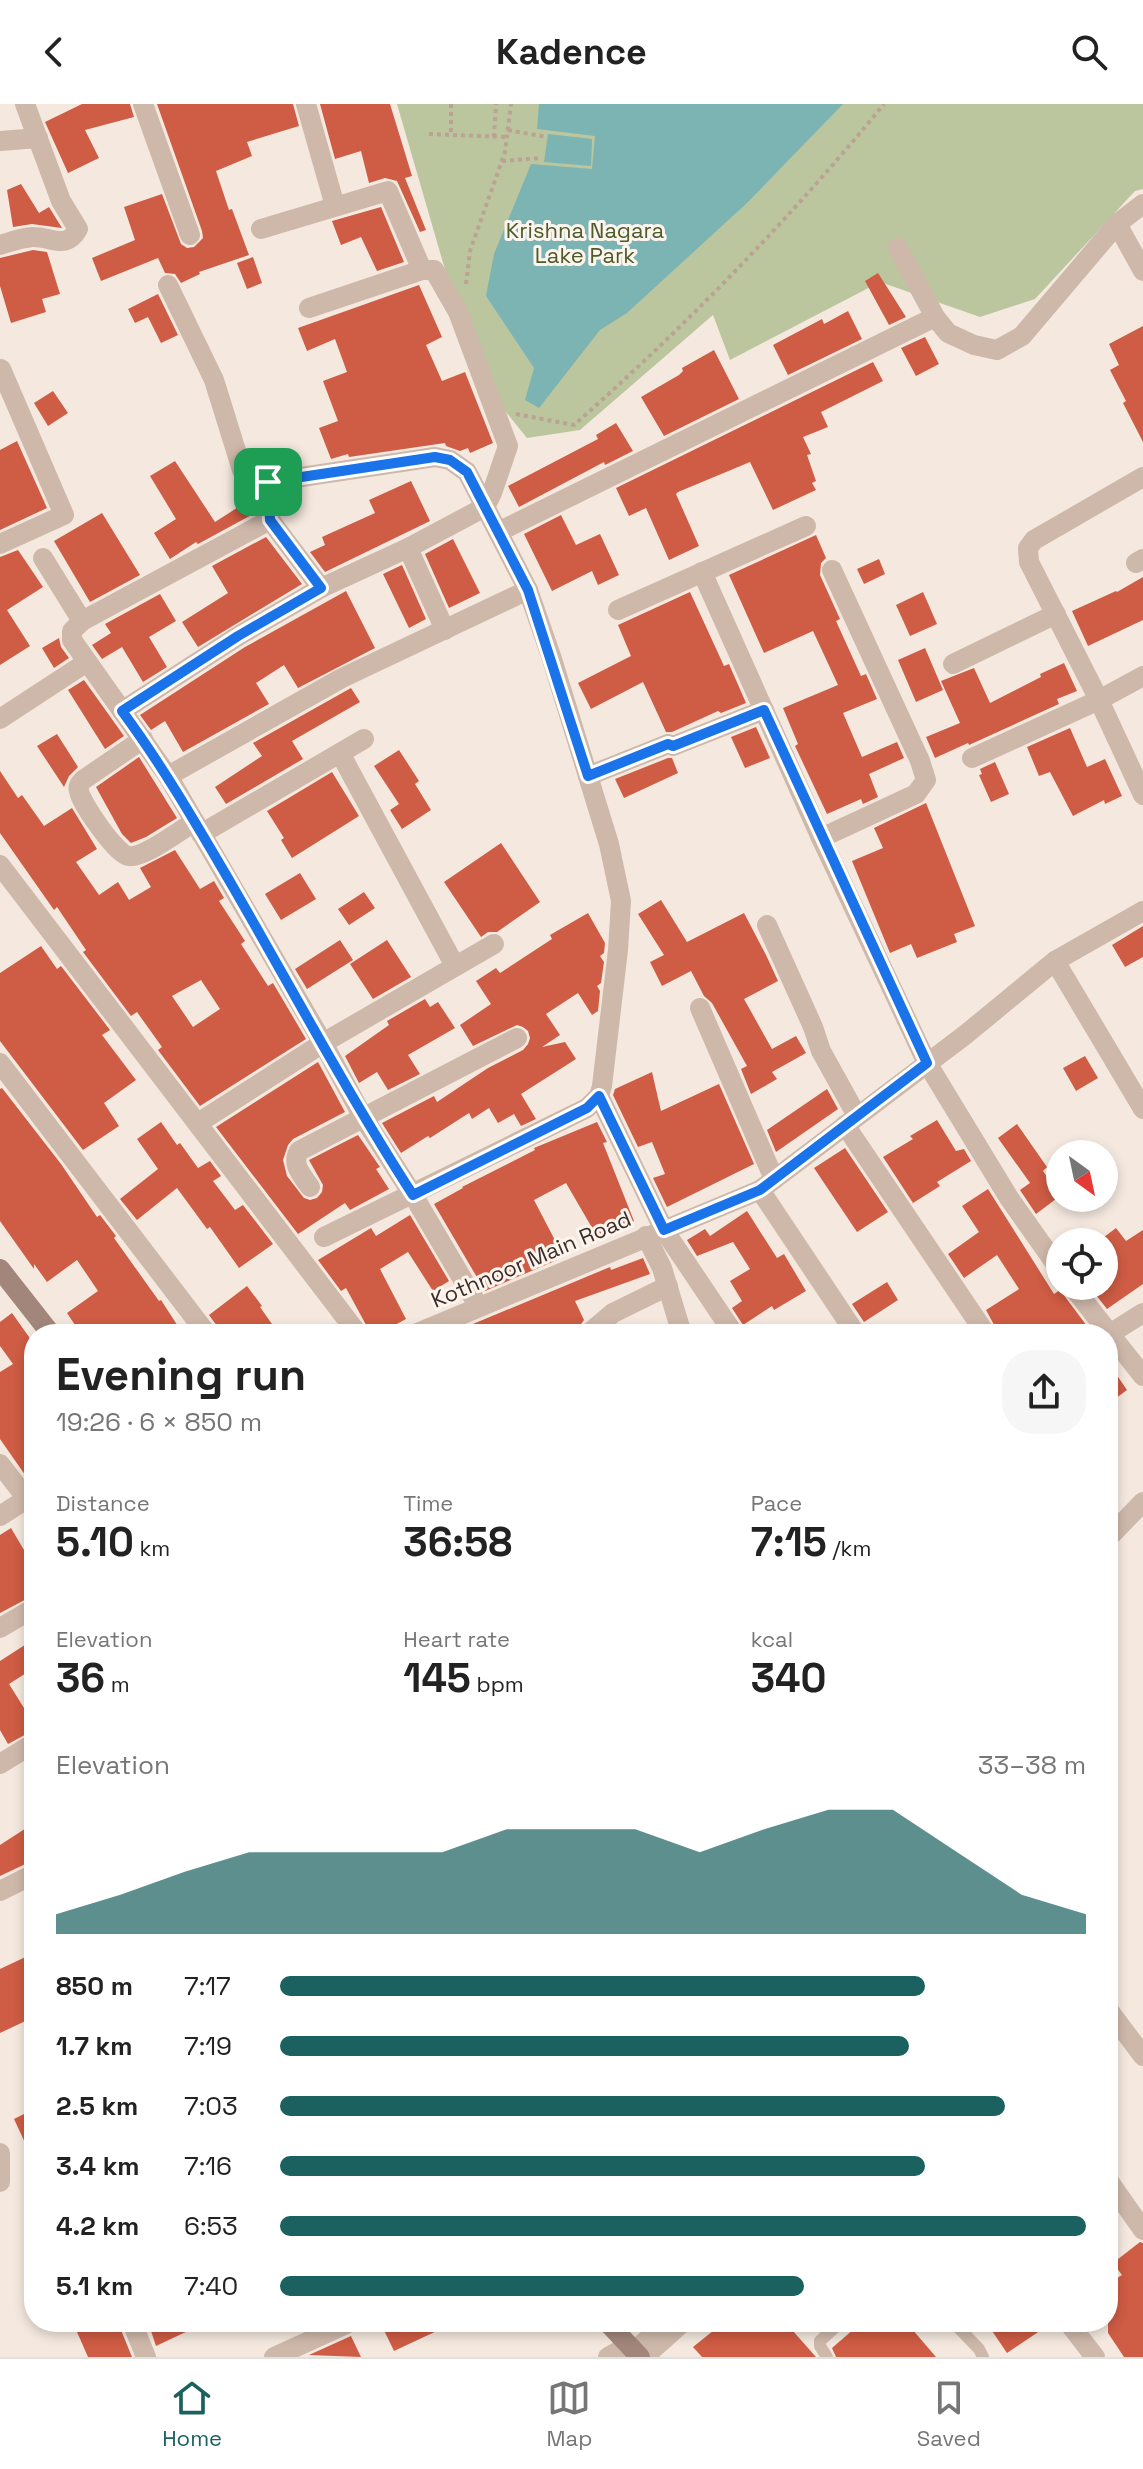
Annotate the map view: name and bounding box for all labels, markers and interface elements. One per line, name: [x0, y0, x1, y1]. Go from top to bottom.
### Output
text: Kadence: [496, 29, 647, 75]
icon: back: [32, 30, 76, 74]
icon: search: [1067, 30, 1111, 74]
park label: Krishna Nagara Lake Park: [506, 216, 664, 269]
pin: [234, 448, 302, 516]
icon: arrive: [246, 460, 290, 504]
north arrow: [1046, 1140, 1118, 1212]
map controls: [1046, 1140, 1118, 1300]
street label: Kothnoor Main Road: [427, 1204, 635, 1314]
button: locate: [1046, 1228, 1118, 1300]
text: Evening run: [56, 1347, 306, 1403]
button: share: [1002, 1350, 1086, 1434]
text: 19:26 · 6 × 850 m: [56, 1405, 262, 1439]
text: Distance: [56, 1489, 150, 1517]
text: Time: [403, 1489, 453, 1517]
text: Pace: [751, 1489, 802, 1517]
text: 5.10: [56, 1517, 134, 1568]
text: 36:58: [403, 1517, 512, 1568]
text: 7:15: [751, 1517, 827, 1568]
text: km: [134, 1534, 170, 1562]
text: /km: [827, 1534, 871, 1562]
text: Elevation: [56, 1625, 152, 1653]
text: Heart rate: [403, 1625, 510, 1653]
text: kcal: [751, 1625, 793, 1653]
text: 36: [56, 1653, 105, 1704]
text: 145: [403, 1653, 471, 1704]
text: 340: [751, 1653, 826, 1704]
text: m: [105, 1670, 130, 1698]
text: bpm: [471, 1670, 524, 1698]
text: Elevation: [56, 1748, 170, 1782]
text: 33–38 m: [978, 1748, 1086, 1782]
text: 850 m: [56, 1969, 133, 2003]
text: 7:17: [184, 1969, 231, 2003]
text: 1.7 km: [56, 2029, 133, 2063]
text: 7:19: [184, 2029, 232, 2063]
text: 2.5 km: [56, 2089, 138, 2123]
text: 7:03: [184, 2089, 238, 2123]
text: 3.4 km: [56, 2149, 140, 2183]
text: 7:16: [184, 2149, 232, 2183]
text: 4.2 km: [56, 2209, 139, 2243]
text: 6:53: [184, 2209, 238, 2243]
text: 5.1 km: [56, 2269, 133, 2303]
text: 7:40: [184, 2269, 238, 2303]
tab: Home: [162, 2376, 222, 2452]
tab: Map: [546, 2376, 592, 2452]
tab: Saved: [917, 2376, 981, 2452]

